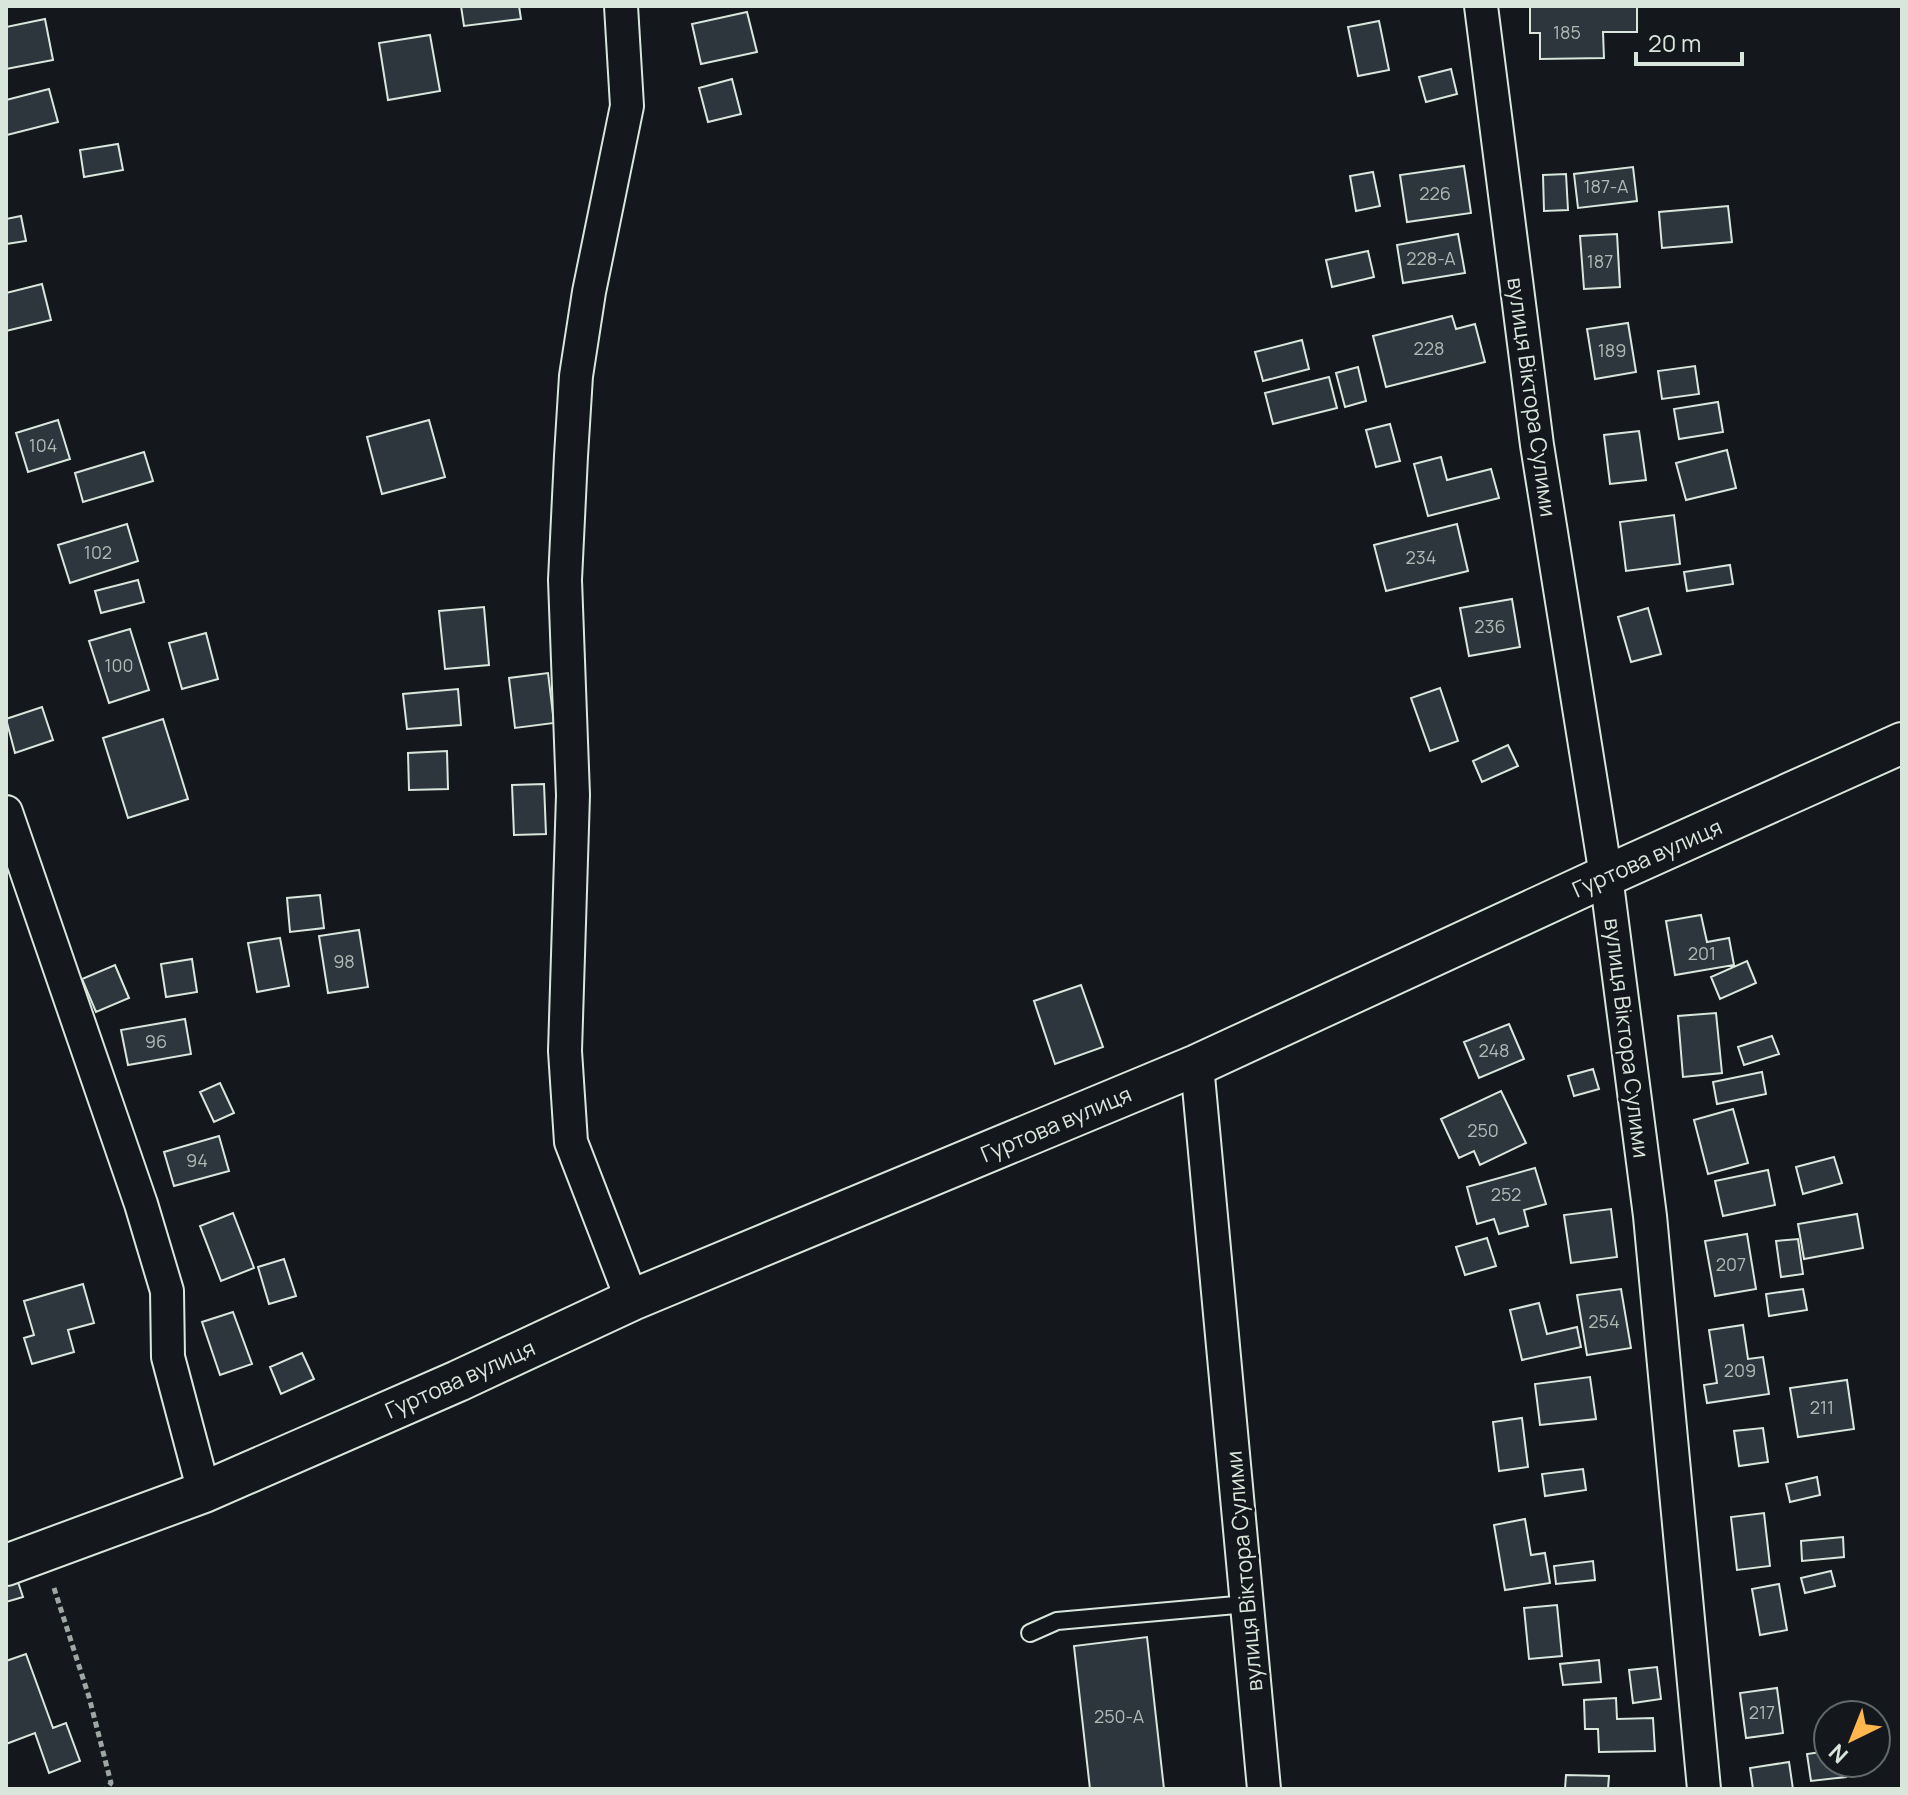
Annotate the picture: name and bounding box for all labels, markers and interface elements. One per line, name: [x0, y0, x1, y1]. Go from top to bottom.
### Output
scale bar: [1636, 16, 1742, 66]
house number: 185: [1553, 20, 1581, 44]
text: 20 m: [1648, 26, 1701, 59]
house number: 187-А: [1584, 174, 1629, 198]
house number: 226: [1419, 181, 1451, 205]
house number: 228-А: [1406, 246, 1456, 270]
house number: 187: [1587, 249, 1613, 273]
street label: вулиця Віктора Сулими: [1500, 275, 1564, 519]
house number: 228: [1414, 336, 1444, 360]
house number: 189: [1598, 338, 1626, 362]
house number: 104: [29, 433, 57, 457]
house number: 102: [84, 540, 112, 564]
house number: 234: [1406, 545, 1436, 569]
house number: 236: [1474, 614, 1506, 638]
house number: 100: [105, 653, 133, 677]
street label: Гуртова вулиця: [1567, 812, 1727, 904]
street label: вулиця Віктора Сулими: [1597, 916, 1657, 1160]
house number: 201: [1688, 941, 1716, 965]
house number: 98: [333, 949, 355, 973]
house number: 96: [145, 1029, 167, 1053]
house number: 248: [1479, 1038, 1509, 1062]
street label: Гуртова вулиця: [976, 1079, 1136, 1169]
house number: 250: [1467, 1118, 1499, 1142]
house number: 94: [186, 1148, 208, 1172]
house number: 252: [1491, 1182, 1521, 1206]
house number: 207: [1716, 1252, 1746, 1276]
house number: 254: [1588, 1309, 1620, 1333]
street label: Гуртова вулиця: [380, 1333, 540, 1425]
house number: 209: [1724, 1358, 1756, 1382]
house number: 211: [1810, 1395, 1834, 1419]
street label: вулиця Віктора Сулими: [1219, 1450, 1269, 1692]
north arrow: [1812, 1699, 1892, 1779]
house number: 217: [1749, 1700, 1775, 1724]
house number: 250-А: [1094, 1704, 1145, 1728]
text: N: [1822, 1737, 1854, 1770]

